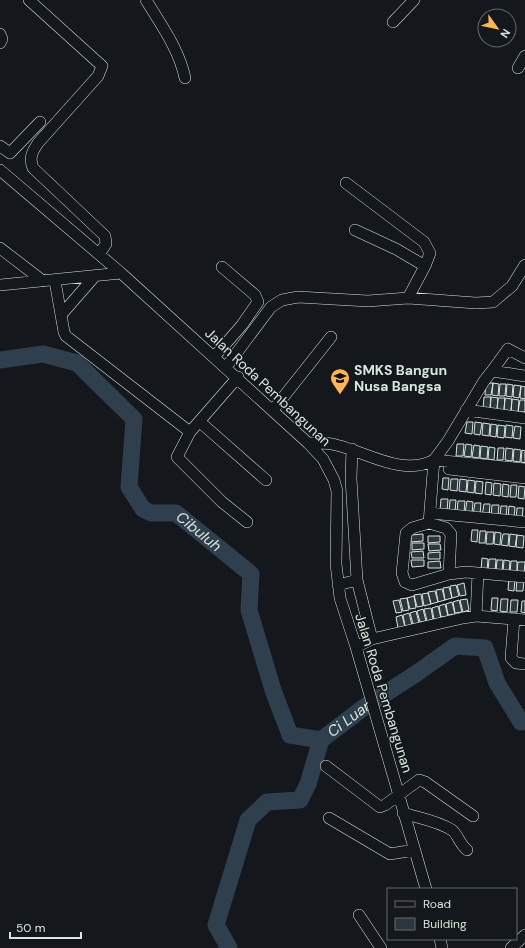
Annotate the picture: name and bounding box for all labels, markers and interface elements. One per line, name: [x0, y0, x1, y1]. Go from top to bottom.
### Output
north arrow: [477, 8, 517, 48]
text: N: [497, 26, 513, 41]
street label: Jalan Roda Pembangunan: [201, 324, 335, 450]
place label: SMKS Bangun Nusa Bangsa: [354, 361, 447, 395]
school or university icon: SMKS Bangun Nusa Bangsa: [329, 367, 351, 395]
water label: Cibuluh: [172, 507, 226, 556]
street label: Jalan Roda Pembangunan: [351, 611, 417, 775]
water label: Ci Luar: [323, 696, 374, 742]
legend: [387, 888, 517, 940]
text: Road: [423, 896, 451, 912]
scale bar: [10, 914, 81, 940]
text: Building: [423, 916, 467, 932]
text: 50 m: [16, 920, 45, 936]

